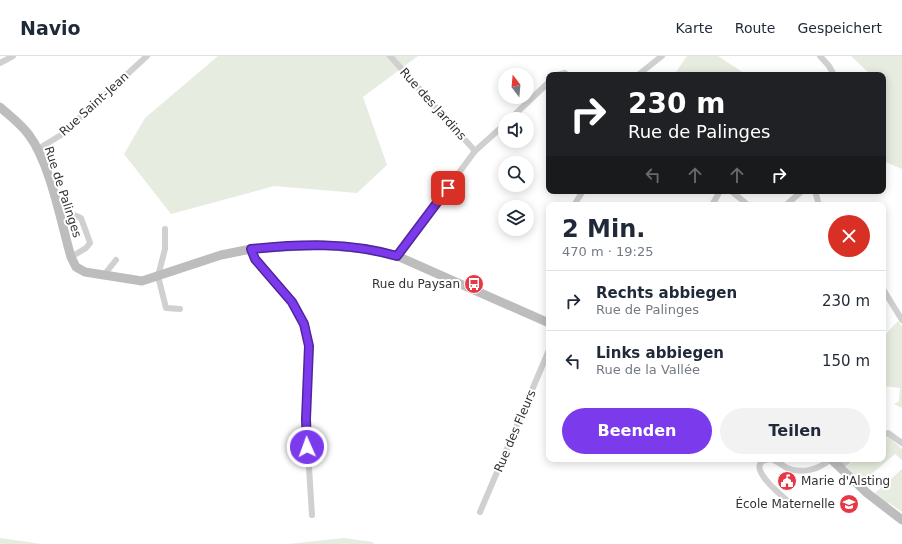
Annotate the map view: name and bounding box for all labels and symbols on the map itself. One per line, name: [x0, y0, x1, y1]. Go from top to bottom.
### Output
street label: Rue des Jardins: [397, 65, 469, 143]
north arrow: [498, 68, 534, 104]
street label: Rue Saint-Jean: [57, 69, 131, 139]
street label: Rue de Palinges: [42, 145, 84, 239]
pin: [431, 171, 465, 205]
bus stop icon: Rue du Paysan: [463, 273, 485, 295]
place label: Rue du Paysan: [372, 277, 460, 291]
street label: Rue des Fleurs: [491, 388, 539, 474]
position arrow: [286, 426, 328, 468]
public building icon: Marie d'Alsting: [776, 470, 798, 492]
place label: Marie d'Alsting: [801, 474, 890, 488]
school or university icon: École Maternelle: [838, 493, 860, 515]
place label: École Maternelle: [735, 496, 835, 511]

